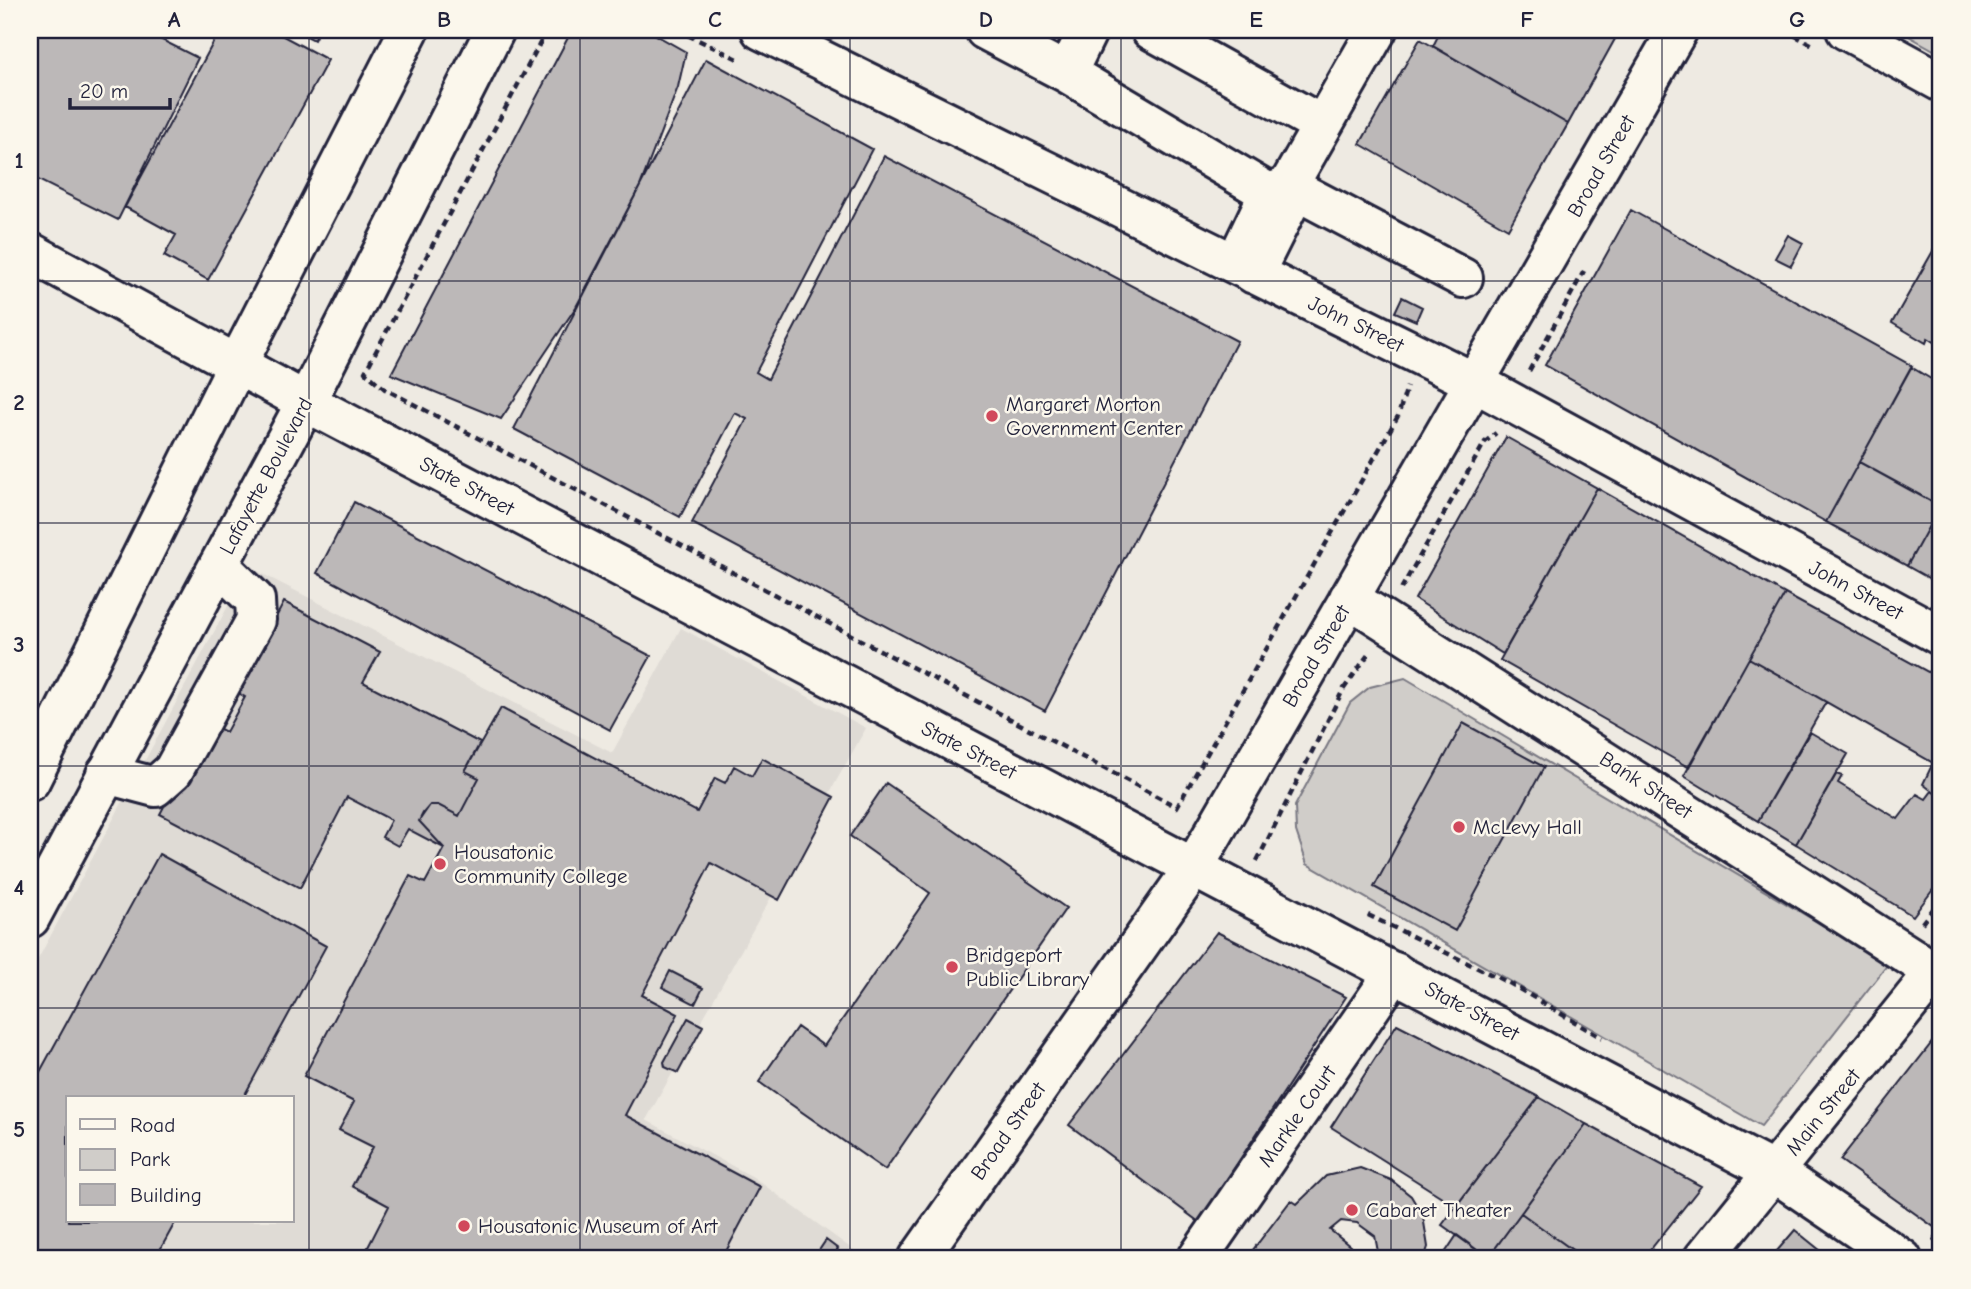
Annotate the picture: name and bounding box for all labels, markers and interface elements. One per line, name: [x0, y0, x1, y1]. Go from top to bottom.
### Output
text: A: [168, 6, 181, 33]
text: B: [437, 6, 451, 33]
text: C: [708, 6, 722, 33]
text: D: [979, 6, 993, 33]
text: E: [1249, 6, 1263, 33]
text: F: [1520, 6, 1534, 33]
text: G: [1789, 6, 1805, 33]
scale bar: [70, 66, 170, 110]
text: 20 m: [80, 79, 128, 103]
street label: Broad Street: [1562, 110, 1640, 221]
text: 1: [14, 147, 24, 174]
street label: John Street: [1304, 291, 1409, 358]
text: 2: [13, 389, 25, 416]
place label: Margaret Morton Government Center: [1006, 392, 1183, 440]
street label: Lafayette Boulevard: [215, 394, 317, 558]
marker: Margaret Morton Government Center: [984, 408, 1000, 424]
street label: State Street: [416, 451, 519, 521]
street label: John Street: [1805, 555, 1908, 625]
street label: Broad Street: [1277, 600, 1355, 711]
text: 3: [13, 631, 25, 658]
street label: State Street: [918, 716, 1021, 785]
street label: Bank Street: [1595, 746, 1697, 824]
place label: McLevy Hall: [1473, 815, 1582, 839]
marker: McLevy Hall: [1451, 819, 1467, 835]
place label: Housatonic Community College: [454, 840, 628, 888]
marker: Housatonic Community College: [432, 856, 448, 872]
text: 4: [14, 874, 25, 901]
place label: Bridgeport Public Library: [966, 943, 1090, 991]
marker: Bridgeport Public Library: [944, 959, 960, 975]
street label: State Street: [1421, 976, 1524, 1046]
street label: Markle Court: [1253, 1060, 1341, 1171]
street label: Main Street: [1781, 1063, 1866, 1160]
street label: Broad Street: [966, 1077, 1051, 1184]
legend: [66, 1096, 294, 1222]
text: Road: [130, 1113, 175, 1137]
text: 5: [13, 1116, 25, 1143]
text: Park: [130, 1147, 170, 1171]
text: Building: [130, 1183, 202, 1207]
place label: Cabaret Theater: [1366, 1198, 1512, 1222]
marker: Cabaret Theater: [1344, 1202, 1360, 1218]
place label: Housatonic Museum of Art: [478, 1214, 719, 1238]
marker: Housatonic Museum of Art: [456, 1218, 472, 1234]

